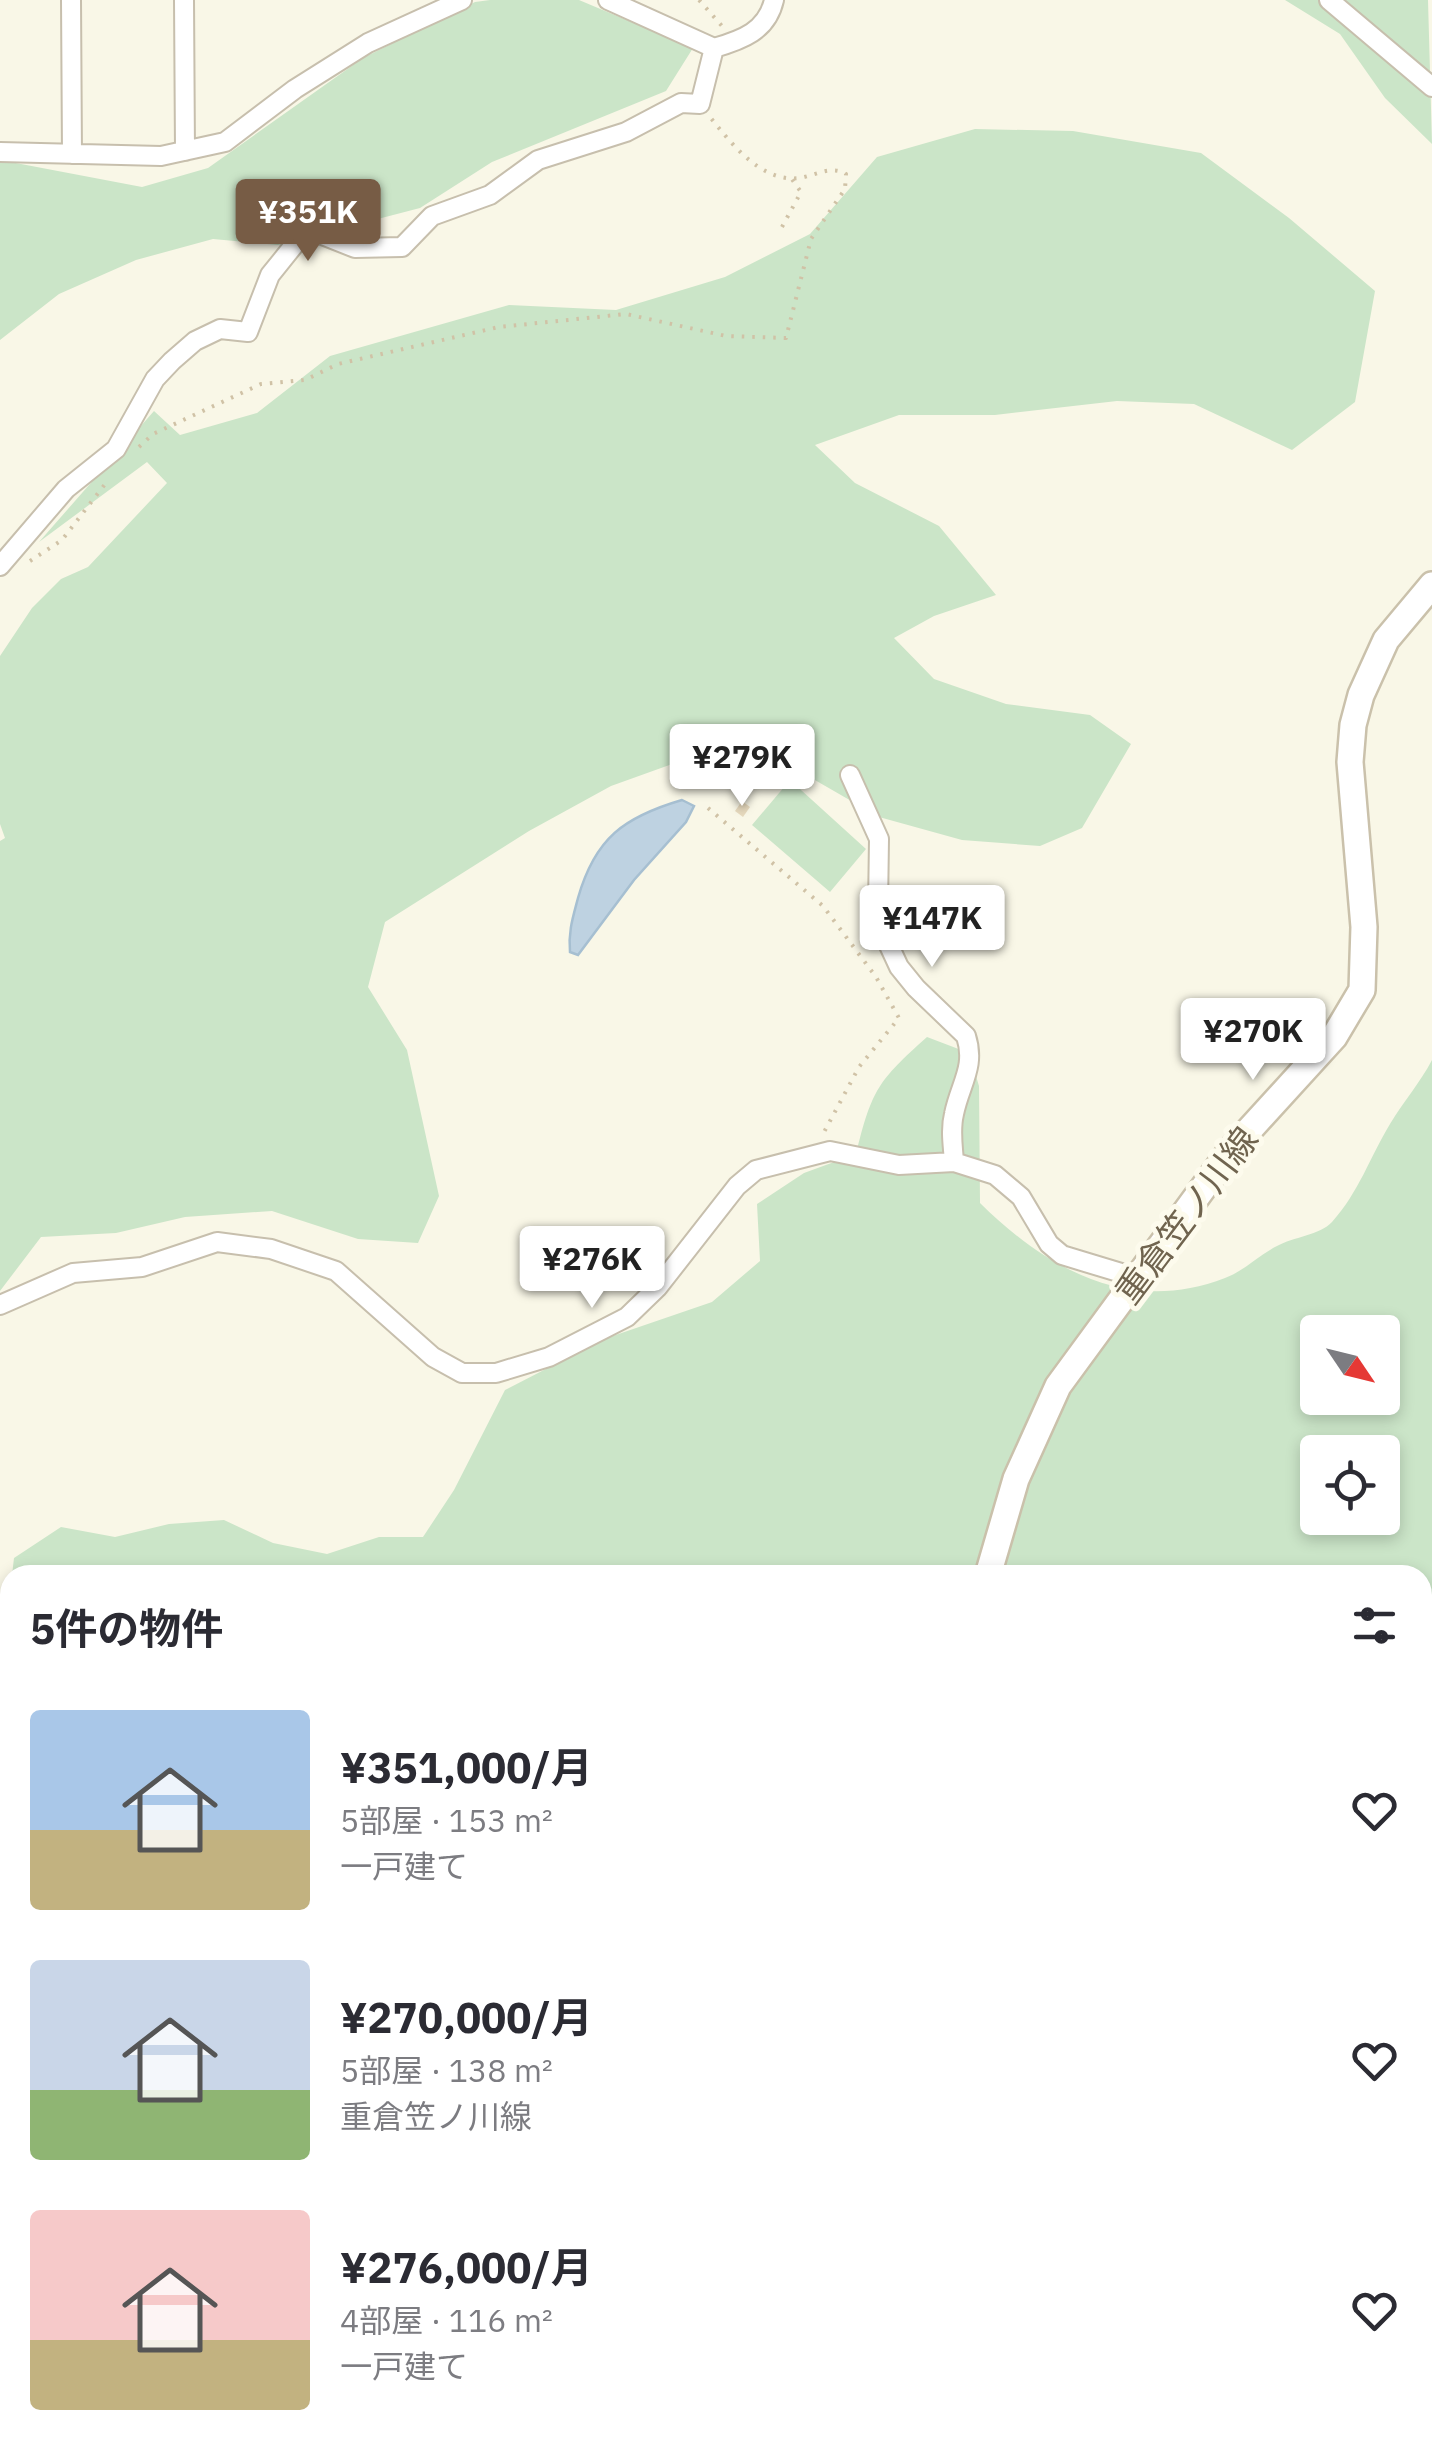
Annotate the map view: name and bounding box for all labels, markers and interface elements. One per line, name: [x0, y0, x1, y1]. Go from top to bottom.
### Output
pin: ¥351K: [238, 179, 378, 264]
text: ¥351K: [258, 190, 358, 232]
pin: ¥279K: [672, 724, 812, 809]
text: ¥279K: [692, 735, 792, 777]
pin: ¥147K: [862, 885, 1002, 970]
text: ¥147K: [882, 896, 982, 938]
pin: ¥270K: [1183, 998, 1323, 1083]
text: ¥270K: [1203, 1009, 1303, 1051]
street label: 重倉笠ノ川線: [1104, 1117, 1268, 1313]
pin: ¥276K: [522, 1226, 662, 1311]
text: ¥276K: [542, 1237, 642, 1279]
north arrow: [1300, 1315, 1400, 1415]
map controls: [1300, 1315, 1400, 1535]
button: locate: [1300, 1435, 1400, 1535]
icon: filters: [1347, 1598, 1402, 1653]
text: 5件の物件: [30, 1601, 223, 1656]
text: ¥351,000/月: [340, 1740, 593, 1795]
icon: home: [110, 1750, 230, 1870]
icon: heart: [1347, 1783, 1402, 1838]
text: 5部屋 · 153 m²: [340, 1799, 553, 1841]
text: 一戸建て: [340, 1845, 468, 1887]
text: ¥270,000/月: [340, 1990, 593, 2045]
icon: home: [110, 2000, 230, 2120]
icon: heart: [1347, 2033, 1402, 2088]
text: 5部屋 · 138 m²: [340, 2049, 553, 2091]
text: 重倉笠ノ川線: [340, 2095, 532, 2137]
text: ¥276,000/月: [340, 2240, 593, 2295]
icon: home: [110, 2250, 230, 2370]
icon: heart: [1347, 2283, 1402, 2338]
text: 4部屋 · 116 m²: [340, 2299, 553, 2341]
text: 一戸建て: [340, 2345, 468, 2387]

